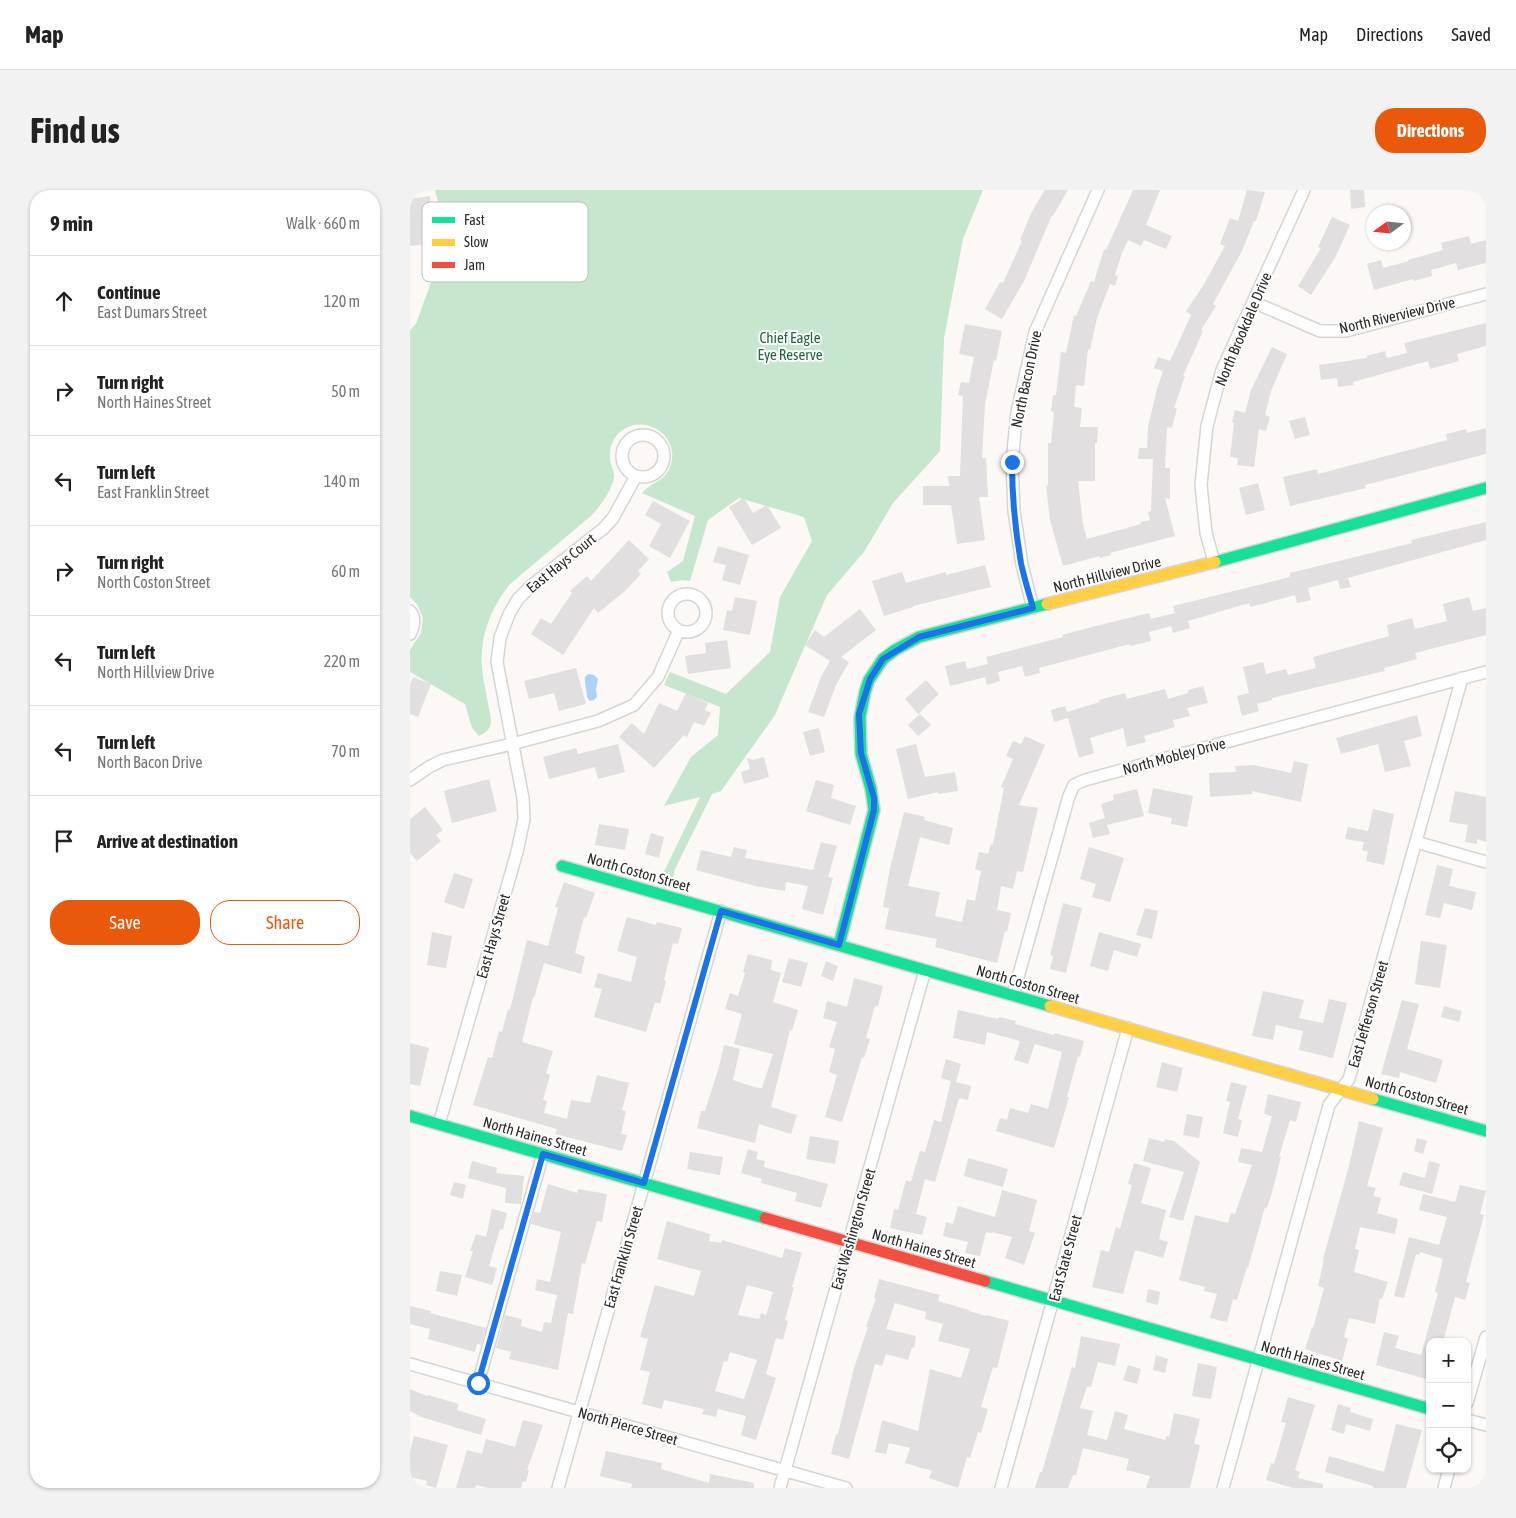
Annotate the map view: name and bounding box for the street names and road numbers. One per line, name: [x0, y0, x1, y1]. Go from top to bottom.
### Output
street label: North Brookdale Drive: [1211, 270, 1275, 388]
street label: North Riverview Drive: [1337, 293, 1457, 337]
street label: North Bacon Drive: [1007, 329, 1045, 429]
street label: East Hays Court: [523, 530, 599, 596]
street label: North Hillview Drive: [1051, 552, 1163, 596]
street label: North Mobley Drive: [1121, 734, 1228, 778]
street label: North Coston Street: [586, 849, 692, 895]
street label: East Hays Street: [473, 892, 513, 980]
street label: East Jefferson Street: [1345, 958, 1391, 1070]
street label: North Coston Street: [975, 961, 1081, 1007]
street label: North Coston Street: [1364, 1072, 1470, 1118]
street label: North Haines Street: [481, 1113, 589, 1159]
street label: East Washington Street: [828, 1166, 878, 1292]
street label: East Franklin Street: [600, 1204, 646, 1310]
street label: East State Street: [1045, 1213, 1085, 1303]
street label: North Haines Street: [870, 1225, 978, 1271]
street label: North Haines Street: [1259, 1337, 1367, 1383]
street label: North Pierce Street: [576, 1404, 680, 1448]

